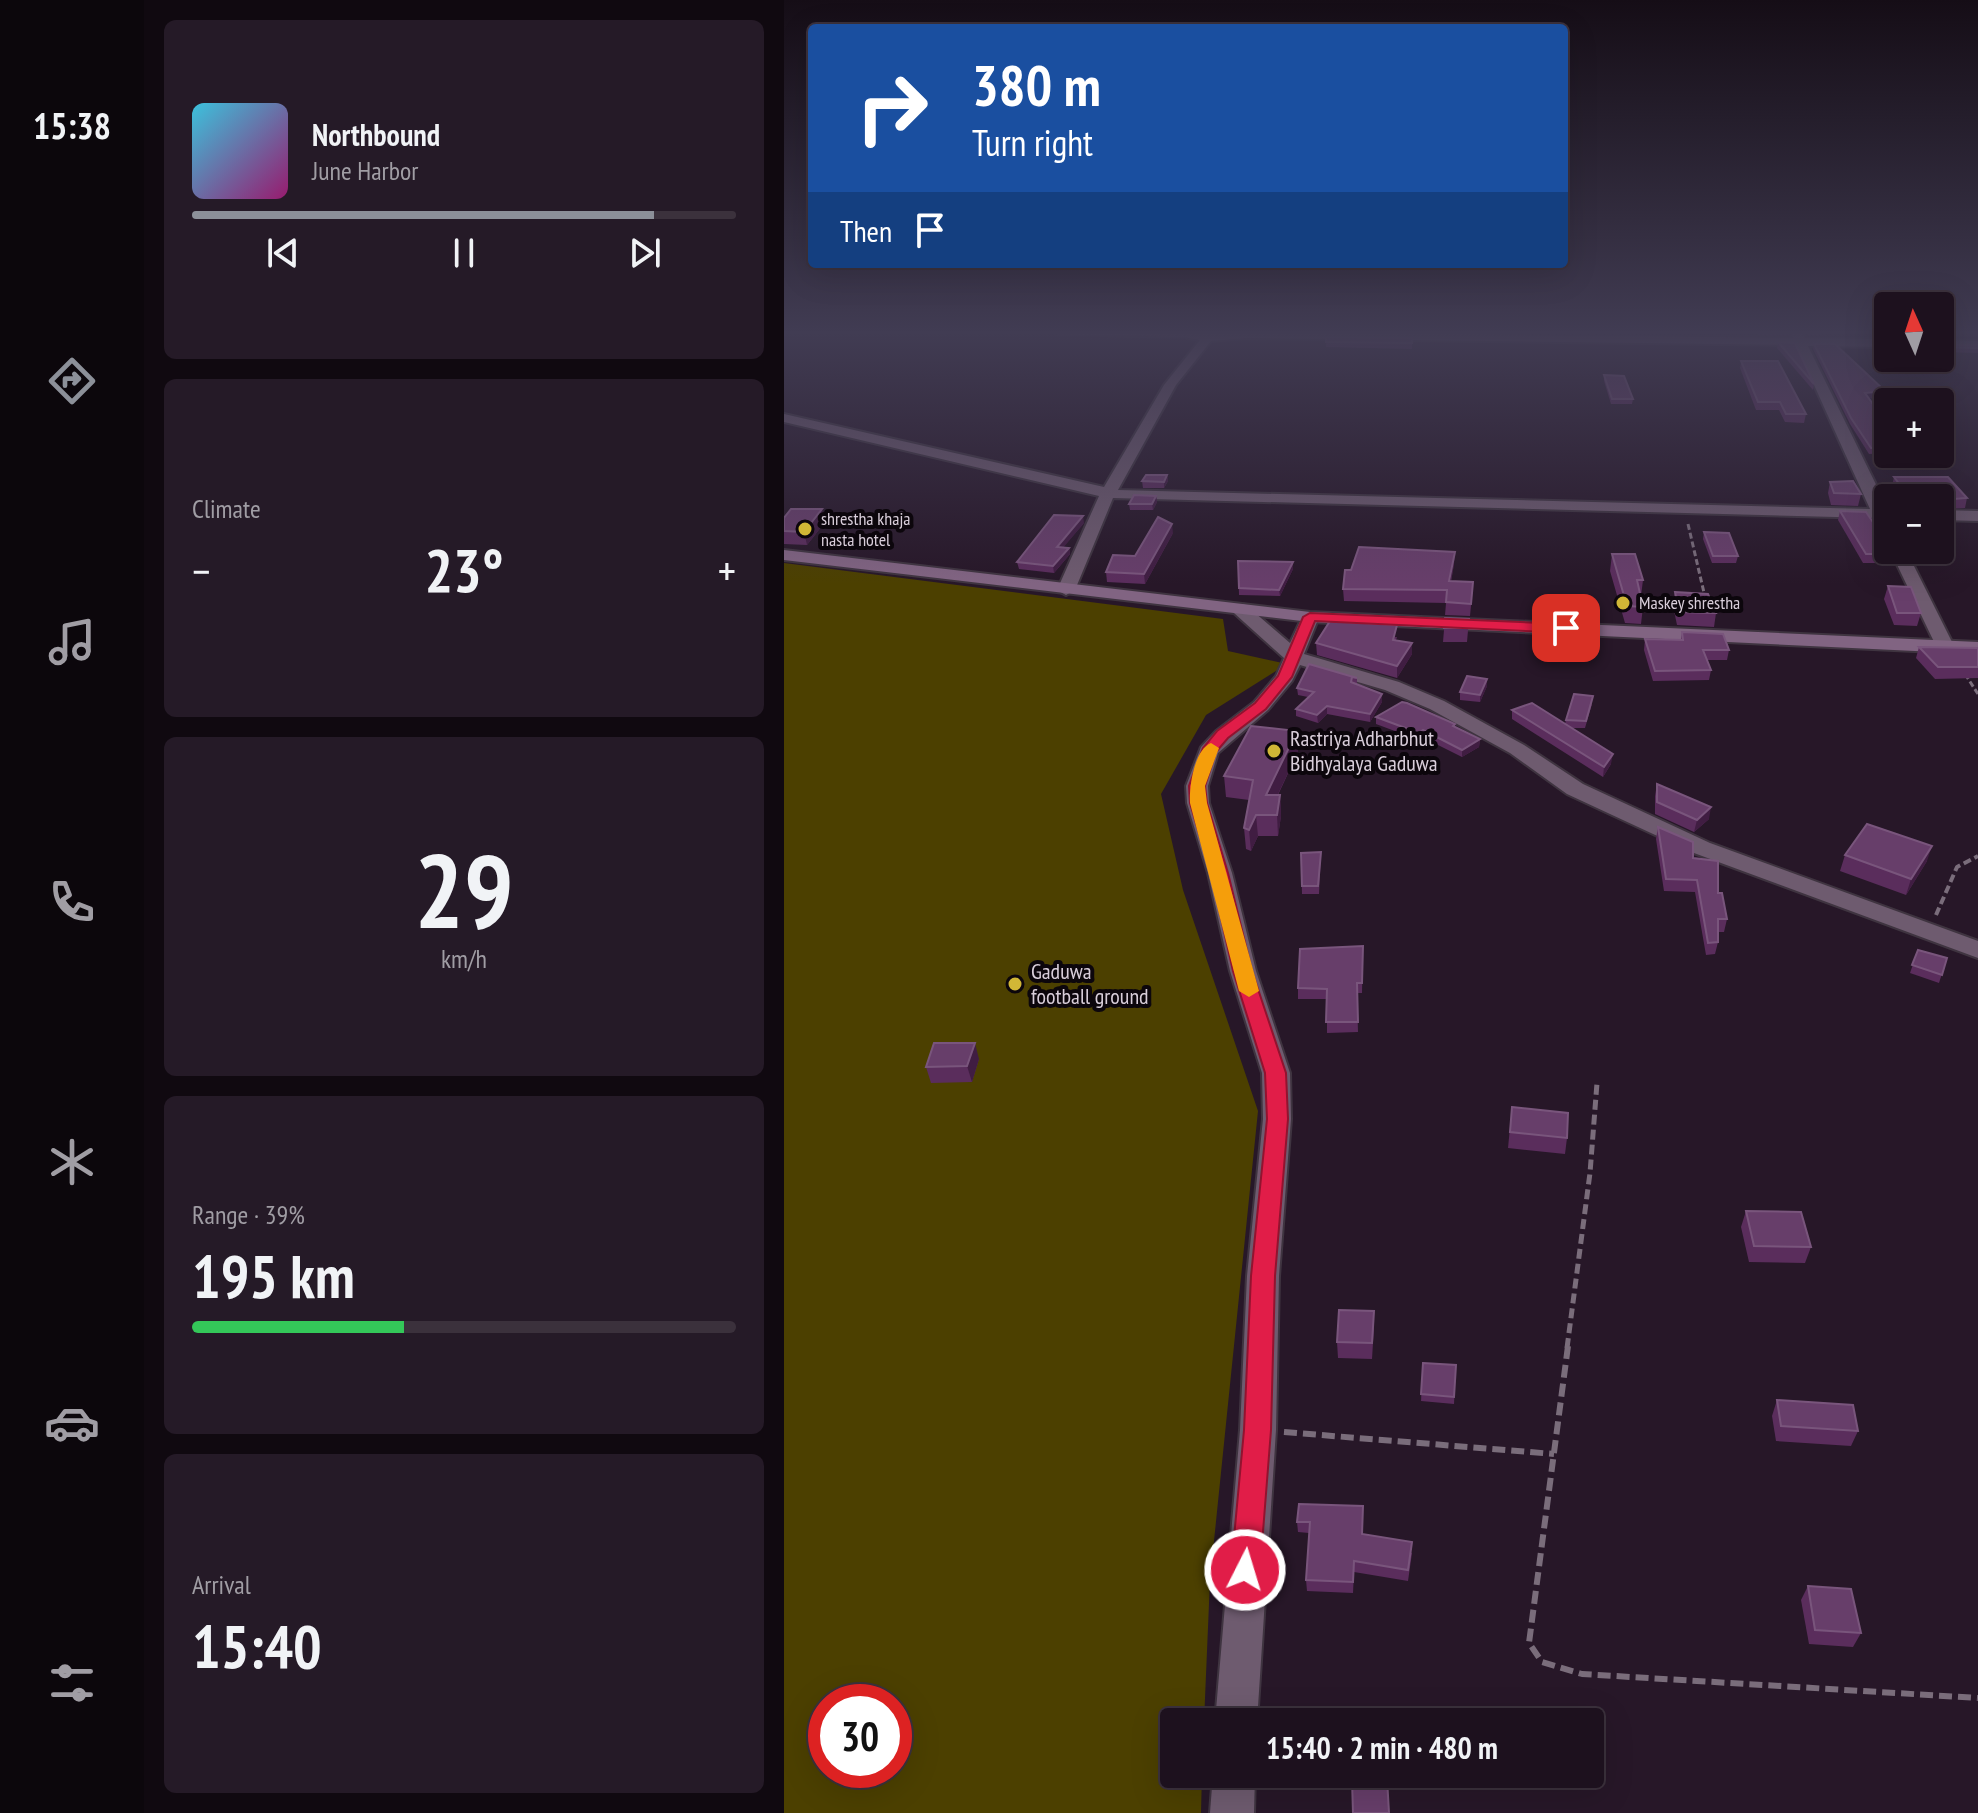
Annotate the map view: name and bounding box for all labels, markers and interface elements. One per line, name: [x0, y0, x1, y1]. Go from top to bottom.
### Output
text: 380 m: [972, 49, 1101, 121]
icon: right: [840, 56, 944, 160]
text: 15:38: [33, 102, 111, 149]
text: Northbound: [312, 115, 440, 154]
text: Turn right: [972, 119, 1093, 166]
text: June Harbor: [312, 154, 418, 187]
icon: arrive: [908, 208, 952, 252]
text: Then: [840, 211, 892, 250]
icon: previous: [261, 231, 305, 275]
icon: pause: [442, 231, 486, 275]
icon: next: [623, 231, 667, 275]
north arrow: [1874, 292, 1954, 372]
map controls: [1874, 292, 1954, 564]
icon: directions: [44, 353, 100, 409]
button: +: [1874, 388, 1954, 468]
button: −: [1874, 484, 1954, 564]
text: Climate: [192, 492, 261, 525]
place label: shrestha khaja nasta hotel: [821, 507, 911, 551]
marker: shrestha khaja nasta hotel: [796, 520, 814, 538]
text: 23°: [424, 531, 504, 609]
text: −: [192, 542, 210, 599]
text: +: [718, 542, 736, 599]
place label: Maskey shrestha: [1639, 591, 1740, 614]
pin: [1532, 594, 1600, 662]
marker: Maskey shrestha: [1614, 594, 1632, 612]
icon: arrive: [1544, 606, 1588, 650]
icon: music: [44, 614, 100, 670]
place label: Rastriya Adharbhut Bidhyalaya Gaduwa: [1290, 724, 1438, 777]
marker: Rastriya Adharbhut Bidhyalaya Gaduwa: [1265, 742, 1283, 760]
text: 29: [414, 822, 514, 957]
icon: phone: [44, 874, 100, 930]
text: km/h: [441, 942, 487, 975]
place label: Gaduwa football ground: [1031, 957, 1149, 1010]
marker: Gaduwa football ground: [1006, 975, 1024, 993]
icon: climate: [44, 1134, 100, 1190]
text: Range · 39%: [192, 1198, 305, 1231]
text: 195 km: [192, 1237, 355, 1315]
icon: car: [44, 1395, 100, 1451]
position arrow: [1203, 1528, 1287, 1612]
text: Arrival: [192, 1568, 251, 1601]
text: 15:40: [192, 1607, 322, 1685]
icon: filters: [44, 1655, 100, 1711]
speed limit sign: 30: [808, 1684, 912, 1788]
text: 15:40 · 2 min · 480 m: [1266, 1728, 1498, 1767]

